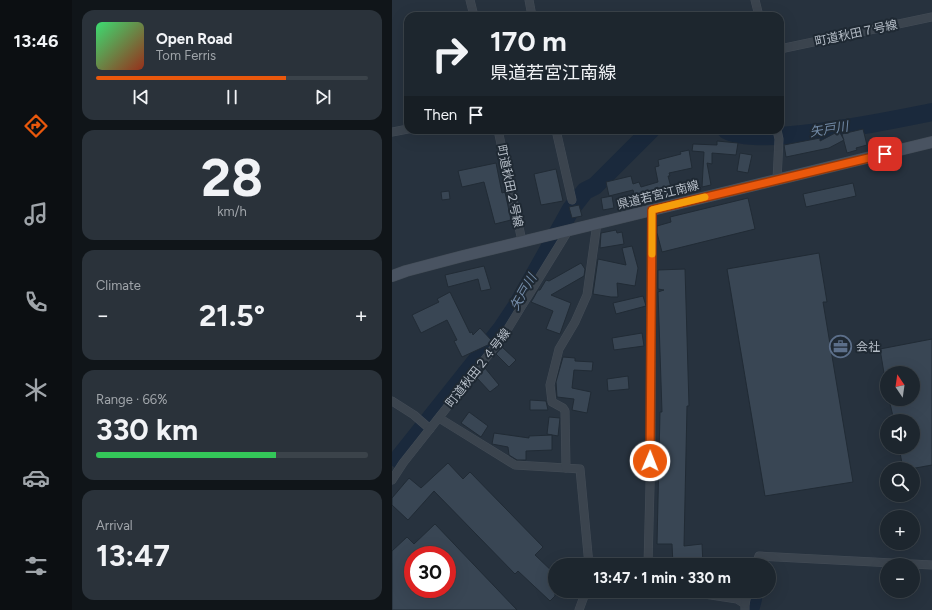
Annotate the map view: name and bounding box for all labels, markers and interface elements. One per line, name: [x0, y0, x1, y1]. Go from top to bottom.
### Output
street label: 町道秋田７号線: [813, 17, 899, 49]
text: 170 m: [490, 24, 567, 58]
icon: right: [424, 28, 476, 80]
text: 13:46: [14, 30, 58, 52]
text: Open Road: [156, 30, 233, 48]
text: Tom Ferris: [156, 48, 216, 63]
text: 県道若宮江南線: [490, 62, 616, 84]
icon: previous: [130, 86, 152, 108]
icon: pause: [221, 86, 243, 108]
icon: next: [312, 86, 334, 108]
icon: arrive: [465, 104, 487, 126]
text: Then: [424, 106, 457, 124]
icon: directions: [22, 112, 50, 140]
water label: 矢戸川: [809, 118, 851, 139]
pin: [868, 137, 902, 171]
street label: 町道秋田２号線: [494, 143, 526, 229]
icon: arrive: [874, 143, 896, 165]
text: 28: [201, 147, 263, 209]
street label: 県道若宮江南線: [616, 178, 700, 212]
icon: music: [22, 200, 50, 228]
text: km/h: [217, 204, 247, 219]
water label: 矢戸川: [507, 270, 540, 313]
text: Climate: [96, 278, 141, 293]
icon: phone: [22, 288, 50, 316]
text: 21.5°: [199, 297, 265, 334]
text: −: [96, 302, 110, 329]
text: +: [354, 302, 368, 329]
street label: 町道秋田２４号線: [443, 326, 513, 410]
office icon: 会社: [828, 334, 854, 360]
place label: 会社: [856, 340, 880, 354]
north arrow: [880, 366, 920, 406]
map controls: [880, 366, 920, 598]
icon: climate: [22, 376, 50, 404]
text: Range · 66%: [96, 392, 167, 407]
text: 330 km: [96, 411, 198, 448]
button: sound: [880, 414, 920, 454]
position arrow: [629, 440, 671, 482]
button: search: [880, 462, 920, 502]
icon: car: [22, 464, 50, 492]
button: +: [880, 510, 920, 550]
text: Arrival: [96, 518, 133, 533]
text: 13:47: [96, 537, 170, 574]
speed limit sign: 30: [404, 546, 456, 598]
icon: filters: [22, 552, 50, 580]
button: −: [880, 558, 920, 598]
text: 13:47 · 1 min · 330 m: [593, 569, 731, 587]

